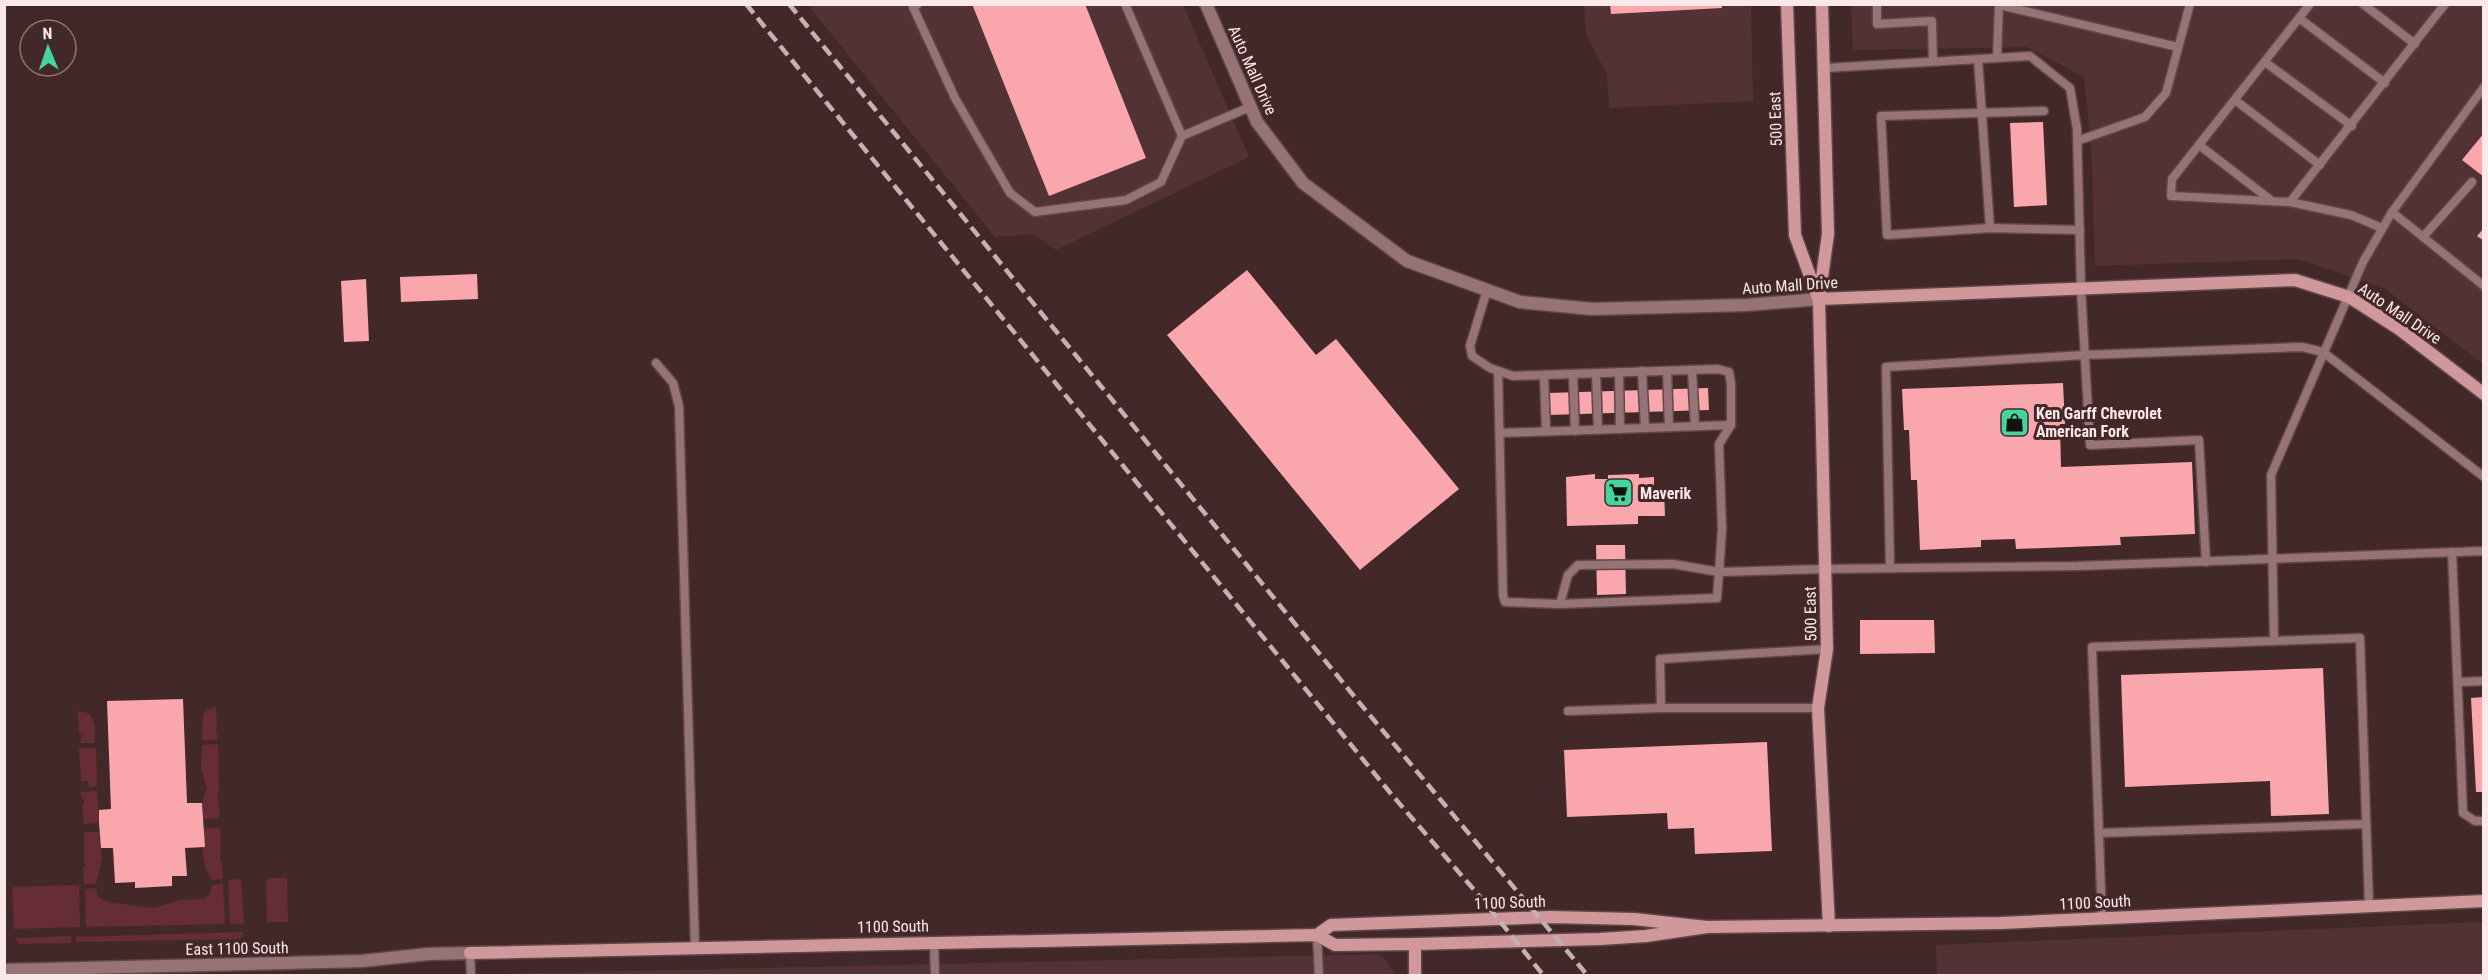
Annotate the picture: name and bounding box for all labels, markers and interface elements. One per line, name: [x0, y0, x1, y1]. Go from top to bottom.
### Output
north arrow: [18, 18, 78, 78]
street label: Auto Mall Drive: [1224, 23, 1281, 118]
text: N: [42, 24, 53, 43]
street label: 500 East: [1765, 91, 1786, 147]
street label: Auto Mall Drive: [1742, 273, 1839, 298]
street label: Auto Mall Drive: [2355, 279, 2445, 348]
place label: Ken Garff Chevrolet American Fork: [2036, 404, 2162, 441]
shop icon: Ken Garff Chevrolet American Fork: [1999, 406, 2031, 438]
supermarket icon: Maverik: [1603, 477, 1635, 509]
place label: Maverik: [1640, 484, 1692, 503]
street label: 500 East: [1801, 586, 1820, 642]
street label: 1100 South: [2059, 891, 2131, 914]
street label: 1100 South: [1474, 892, 1546, 913]
street label: 1100 South: [857, 916, 929, 937]
street label: East 1100 South: [185, 938, 289, 959]

